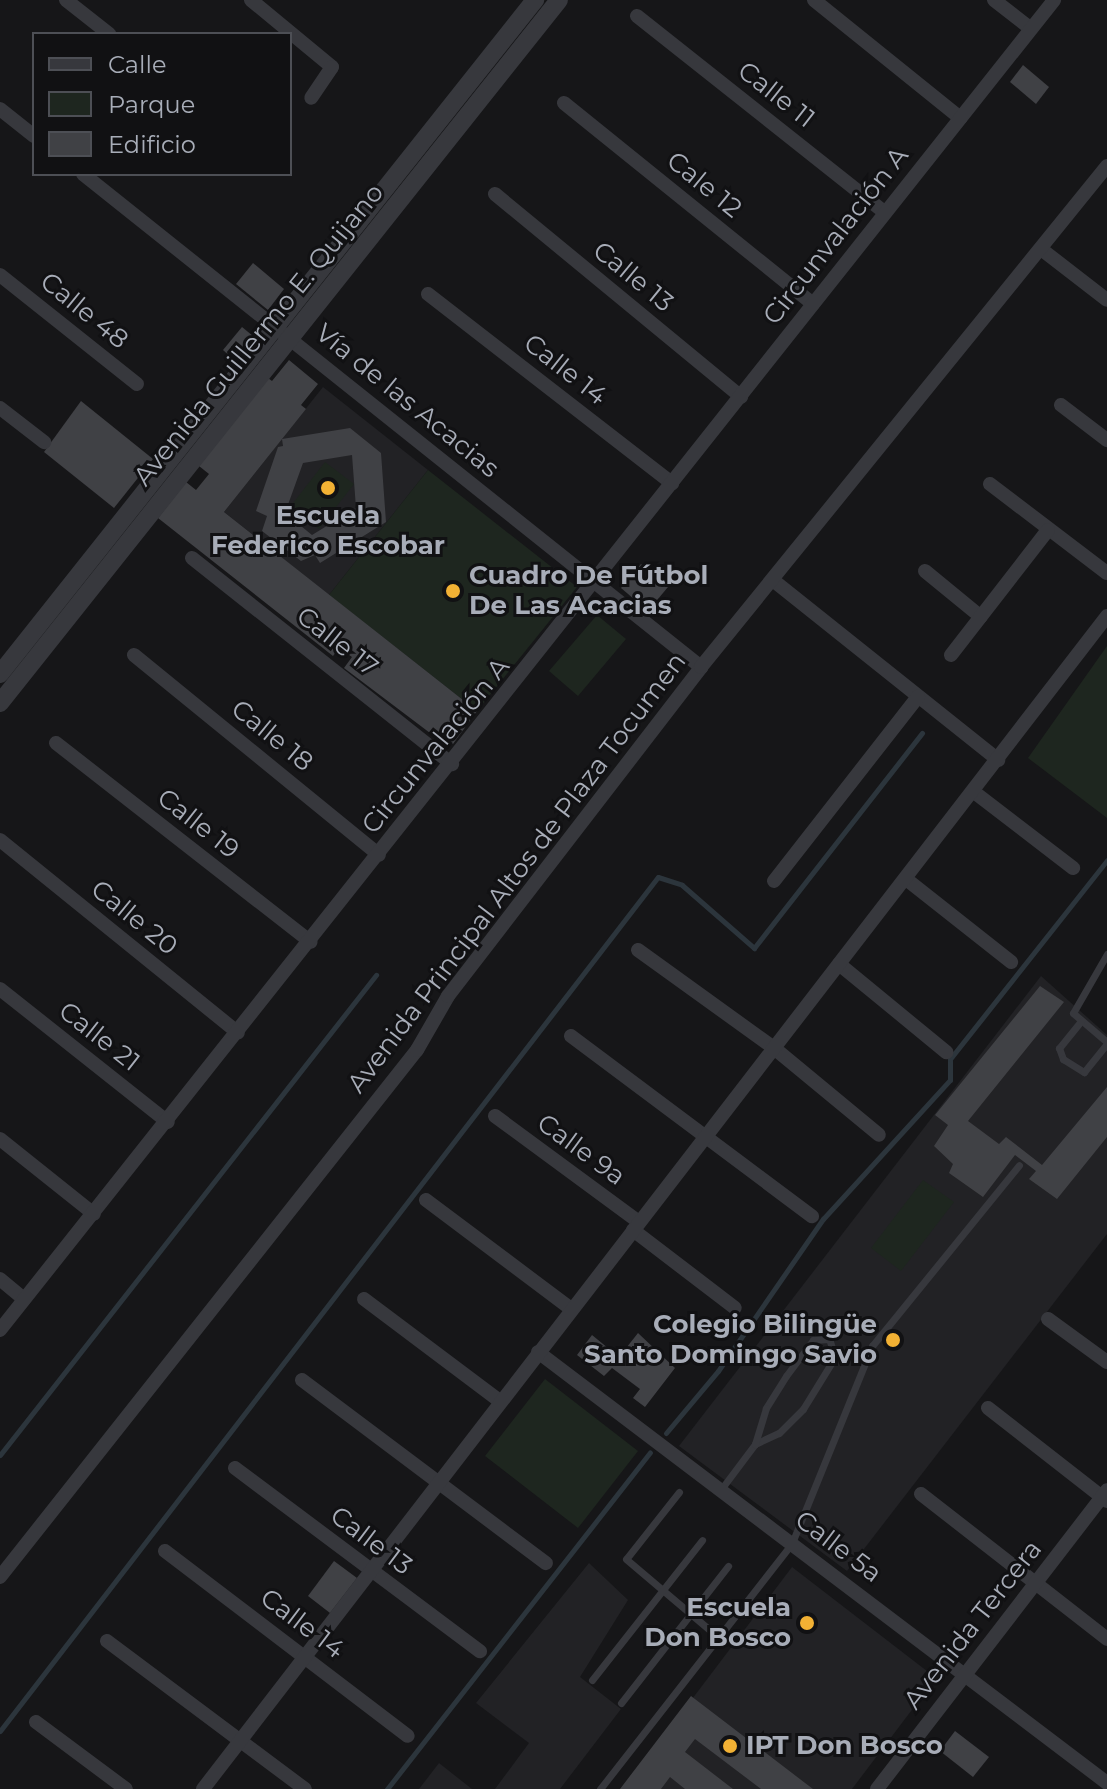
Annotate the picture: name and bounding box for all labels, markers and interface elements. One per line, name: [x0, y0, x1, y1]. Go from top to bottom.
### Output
legend: [32, 32, 292, 176]
text: Calle: [108, 50, 166, 79]
street label: Calle 11: [731, 55, 821, 135]
text: Parque: [108, 90, 195, 119]
text: Edificio: [108, 130, 196, 159]
street label: Circunvalación A: [757, 141, 915, 331]
street label: Cale 12: [660, 145, 748, 225]
street label: Avenida Guillermo E. Quijano: [127, 178, 391, 492]
street label: Calle 13: [587, 235, 679, 319]
street label: Calle 48: [34, 266, 134, 356]
street label: Vía de las Acacias: [309, 318, 505, 484]
street label: Calle 14: [517, 328, 613, 412]
marker: Escuela Federico Escobar: [319, 479, 337, 497]
place label: Escuela Federico Escobar: [211, 500, 445, 562]
place label: Cuadro De Fútbol De Las Acacias: [469, 560, 708, 622]
marker: Cuadro De Fútbol De Las Acacias: [444, 582, 462, 600]
street label: Calle 17: [290, 601, 384, 683]
street label: Avenida Principal Altos de Plaza Tocumen: [341, 647, 693, 1099]
street label: Circunvalación A: [356, 652, 516, 840]
street label: Calle 18: [225, 694, 319, 778]
street label: Calle 19: [151, 782, 245, 866]
street label: Calle 20: [85, 874, 183, 962]
street label: Calle 21: [52, 996, 146, 1078]
street label: Calle 9a: [531, 1108, 631, 1192]
place label: Colegio Bilingüe Santo Domingo Savio: [584, 1309, 877, 1370]
marker: Colegio Bilingüe Santo Domingo Savio: [884, 1331, 902, 1349]
street label: Calle 13: [324, 1500, 418, 1582]
street label: Calle 5a: [789, 1504, 887, 1590]
street label: Avenida Tercera: [897, 1534, 1049, 1716]
street label: Calle 14: [254, 1582, 350, 1666]
place label: Escuela Don Bosco: [644, 1592, 791, 1654]
marker: Escuela Don Bosco: [798, 1614, 816, 1632]
place label: IPT Don Bosco: [746, 1730, 943, 1762]
marker: IPT Don Bosco: [721, 1737, 739, 1755]

